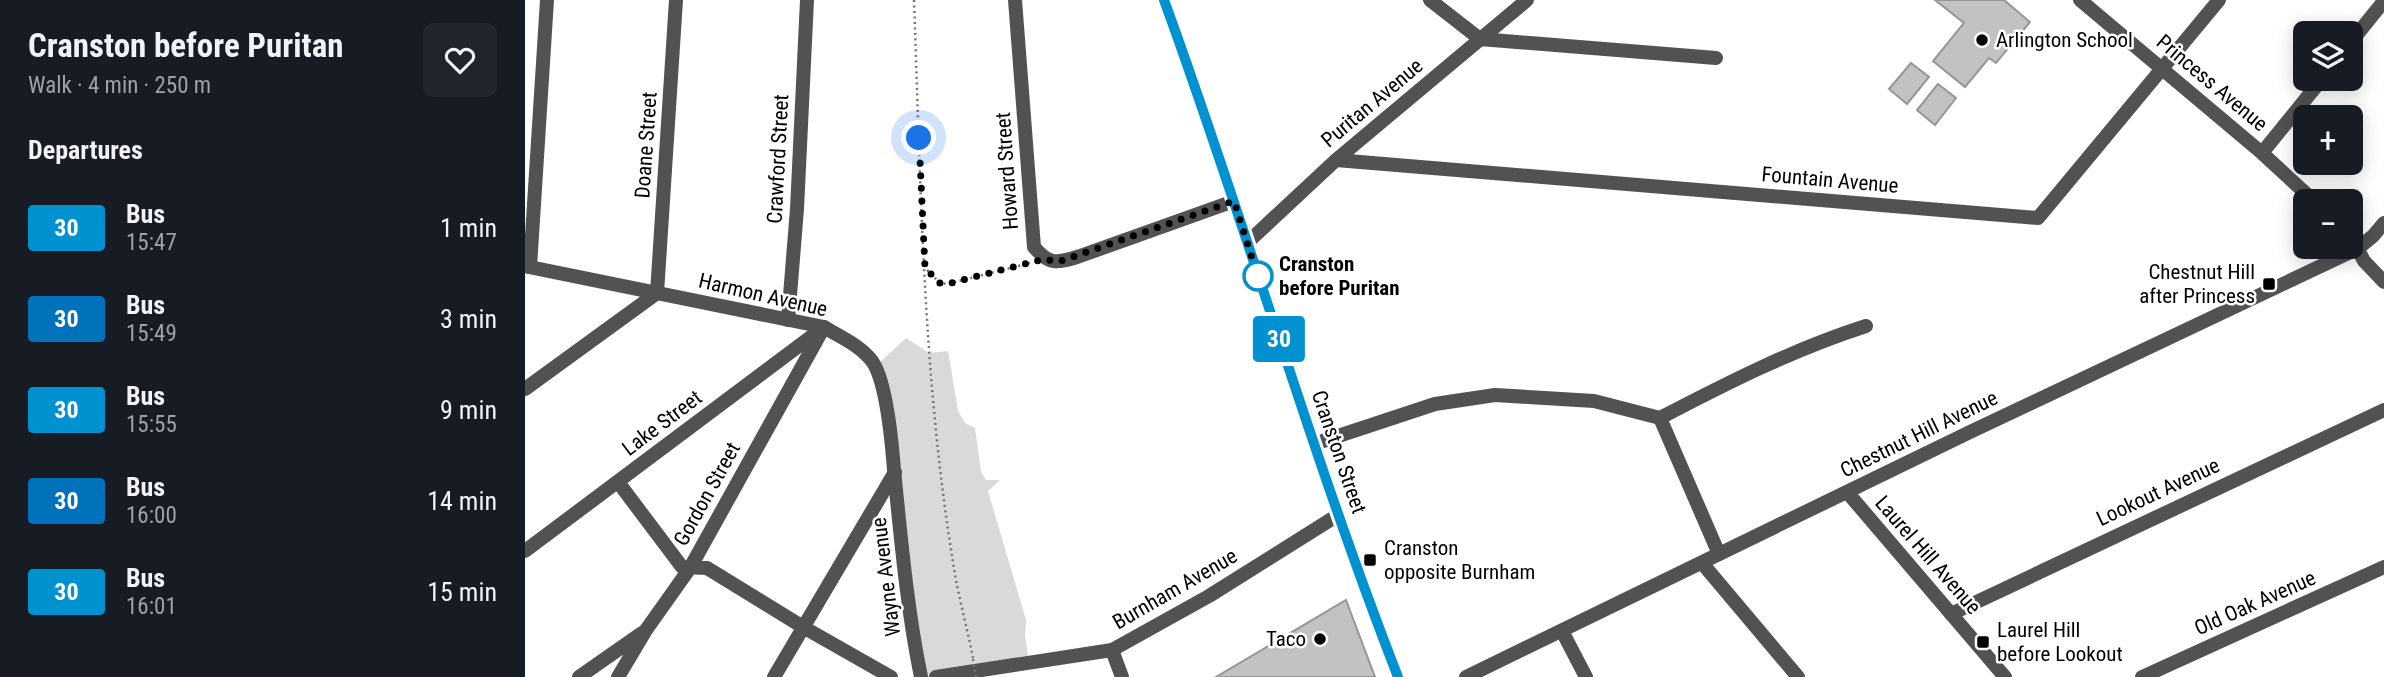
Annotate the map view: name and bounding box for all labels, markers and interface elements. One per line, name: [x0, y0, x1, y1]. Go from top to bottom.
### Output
map controls: [2293, 21, 2363, 259]
button: layers: [2293, 21, 2363, 91]
button: heart: [423, 23, 497, 97]
text: Cranston before Puritan: [28, 26, 343, 65]
place label: Arlington School: [1996, 28, 2133, 52]
street label: Princess Avenue: [2152, 30, 2272, 136]
marker: Arlington School: [1974, 32, 1990, 48]
street label: Puritan Avenue: [1317, 54, 1428, 152]
text: Walk · 4 min · 250 m: [28, 72, 211, 99]
street label: Doane Street: [630, 91, 662, 199]
street label: Crawford Street: [763, 94, 793, 224]
button: +: [2293, 105, 2363, 175]
street label: Howard Street: [991, 111, 1023, 231]
your location: [901, 120, 936, 155]
text: Departures: [28, 135, 143, 165]
street label: Fountain Avenue: [1761, 162, 1900, 198]
button: −: [2293, 189, 2363, 259]
text: Bus: [126, 199, 165, 229]
text: 1 min: [440, 213, 497, 243]
text: 30: [54, 214, 79, 242]
text: 15:47: [126, 229, 177, 256]
place label: Cranston before Puritan: [1279, 252, 1400, 300]
place label: Chestnut Hill after Princess: [2139, 260, 2255, 308]
marker: Cranston before Puritan: [1243, 261, 1273, 291]
street label: Harmon Avenue: [696, 269, 830, 321]
marker: Chestnut Hill after Princess: [2261, 276, 2277, 292]
text: Bus: [126, 290, 165, 320]
text: 3 min: [440, 304, 497, 334]
text: 30: [54, 305, 79, 333]
line badge: 30: [1247, 316, 1311, 362]
text: 15:49: [126, 320, 177, 347]
text: 30: [1267, 325, 1291, 353]
text: Bus: [126, 381, 165, 411]
street label: Lake Street: [618, 385, 706, 461]
street label: Chestnut Hill Avenue: [1837, 385, 2002, 482]
street label: Cranston Street: [1307, 387, 1371, 517]
text: 9 min: [440, 395, 497, 425]
text: 30: [54, 396, 79, 424]
text: 15:55: [126, 411, 177, 438]
street label: Gordon Street: [669, 438, 745, 550]
street label: Lookout Avenue: [2093, 453, 2223, 531]
text: Bus: [126, 472, 165, 502]
text: 14 min: [427, 486, 497, 516]
text: 30: [54, 487, 79, 515]
street label: Laurel Hill Avenue: [1870, 491, 1986, 619]
text: 16:00: [126, 502, 177, 529]
street label: Wayne Avenue: [867, 516, 905, 638]
place label: Cranston opposite Burnham: [1384, 536, 1535, 584]
street label: Burnham Avenue: [1109, 544, 1242, 634]
marker: Cranston opposite Burnham: [1362, 552, 1378, 568]
text: Bus: [126, 563, 165, 593]
street label: Old Oak Avenue: [2191, 566, 2319, 640]
text: 15 min: [427, 577, 497, 607]
text: 30: [54, 578, 79, 606]
text: 16:01: [126, 593, 177, 620]
place label: Laurel Hill before Lookout: [1997, 618, 2123, 666]
place label: Taco: [1266, 627, 1306, 651]
marker: Taco: [1312, 631, 1328, 647]
marker: Laurel Hill before Lookout: [1975, 634, 1991, 650]

